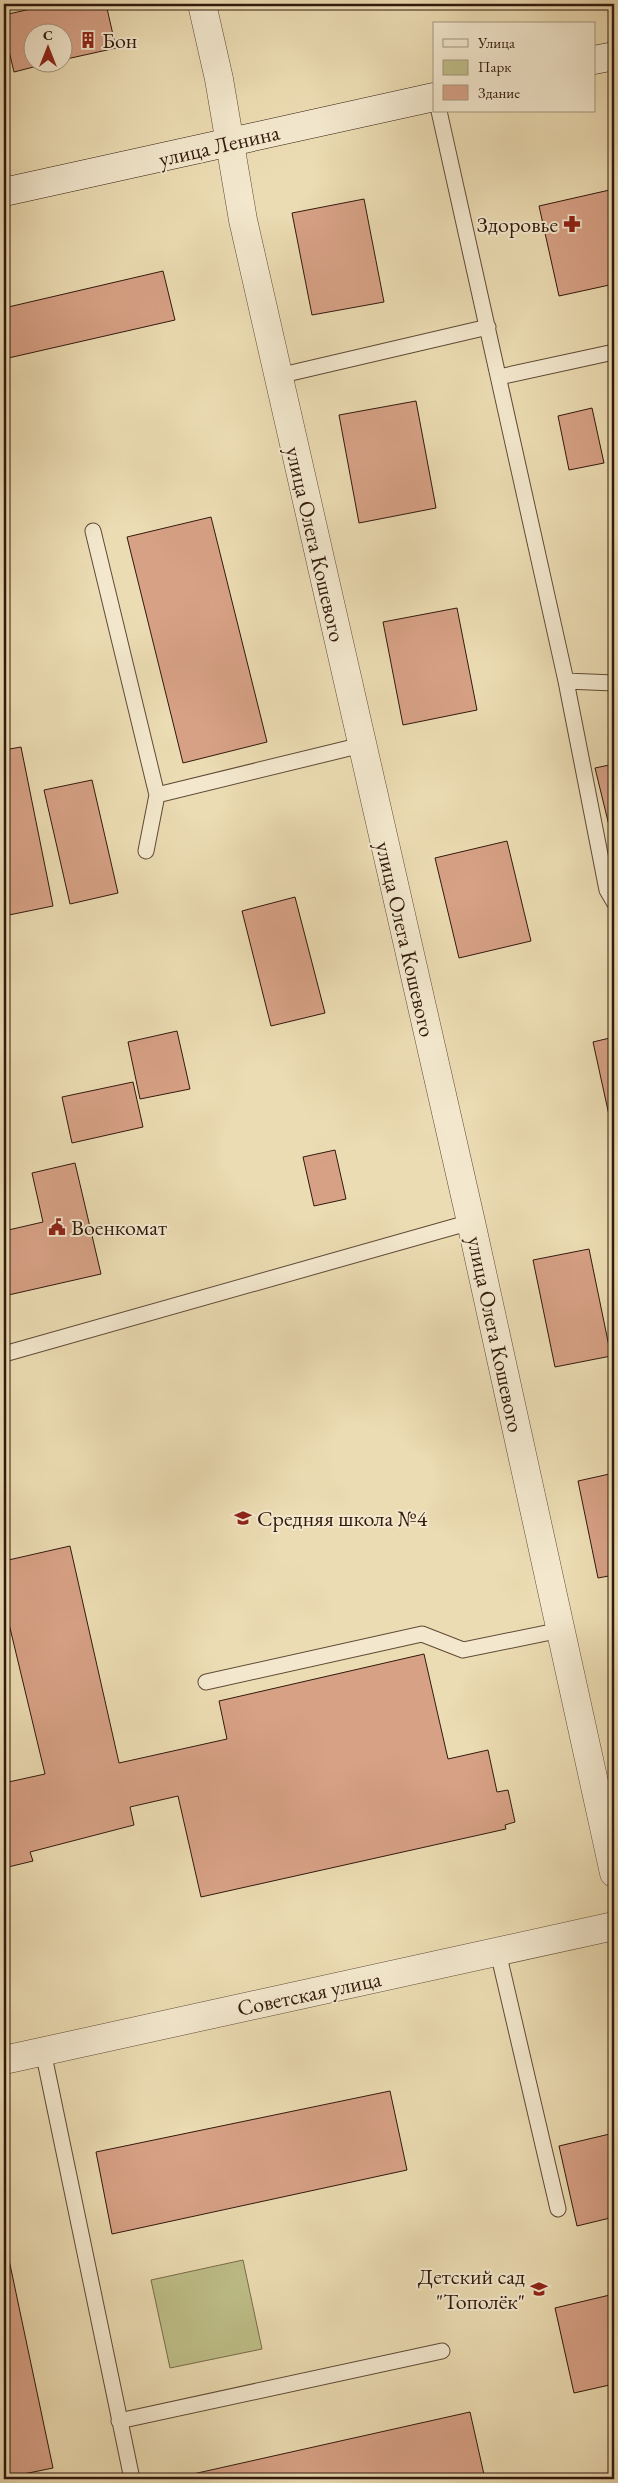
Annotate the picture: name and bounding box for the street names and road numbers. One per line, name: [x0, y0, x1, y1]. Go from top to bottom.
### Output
street label: улица Ленина: [156, 117, 283, 173]
street label: улица Олега Кошевого: [279, 443, 352, 645]
street label: улица Олега Кошевого: [369, 838, 442, 1040]
street label: улица Олега Кошевого: [461, 1233, 530, 1435]
street label: Советская улица: [234, 1964, 384, 2023]

